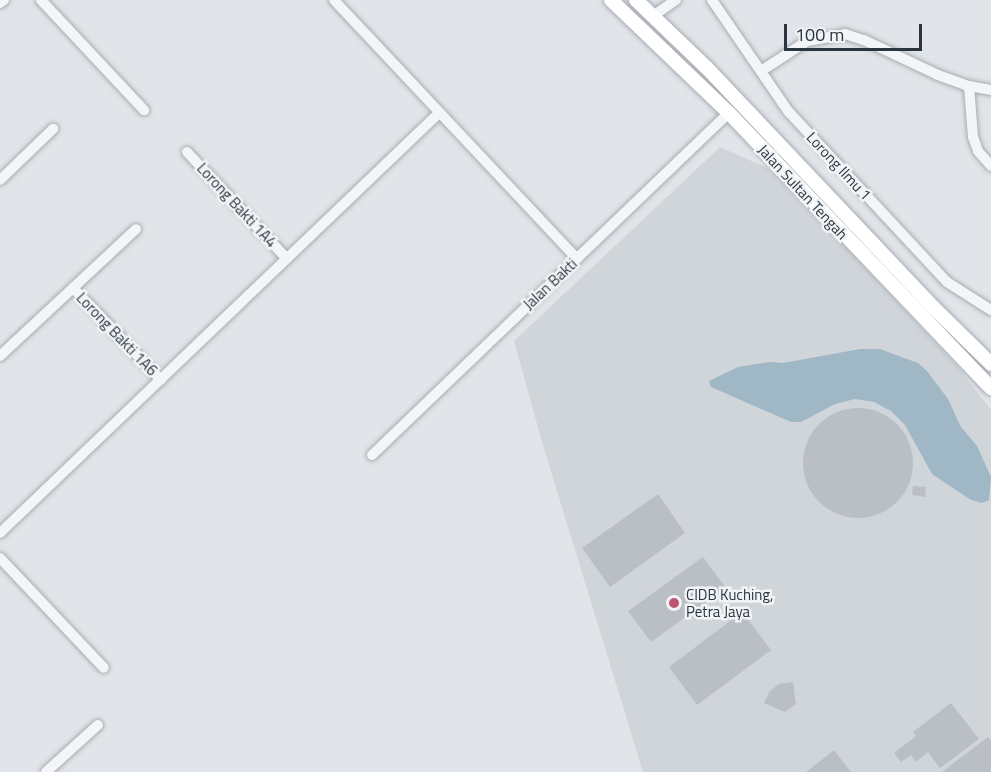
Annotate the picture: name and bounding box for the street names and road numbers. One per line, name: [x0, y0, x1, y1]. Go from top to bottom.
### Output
street label: Lorong Ilmu 1: [803, 128, 875, 204]
street label: Jalan Sultan Tengah: [754, 141, 852, 243]
street label: Lorong Bakti 1A4: [193, 159, 281, 251]
street label: Jalan Bakti: [519, 255, 581, 313]
street label: Lorong Bakti 1A6: [73, 289, 161, 379]

